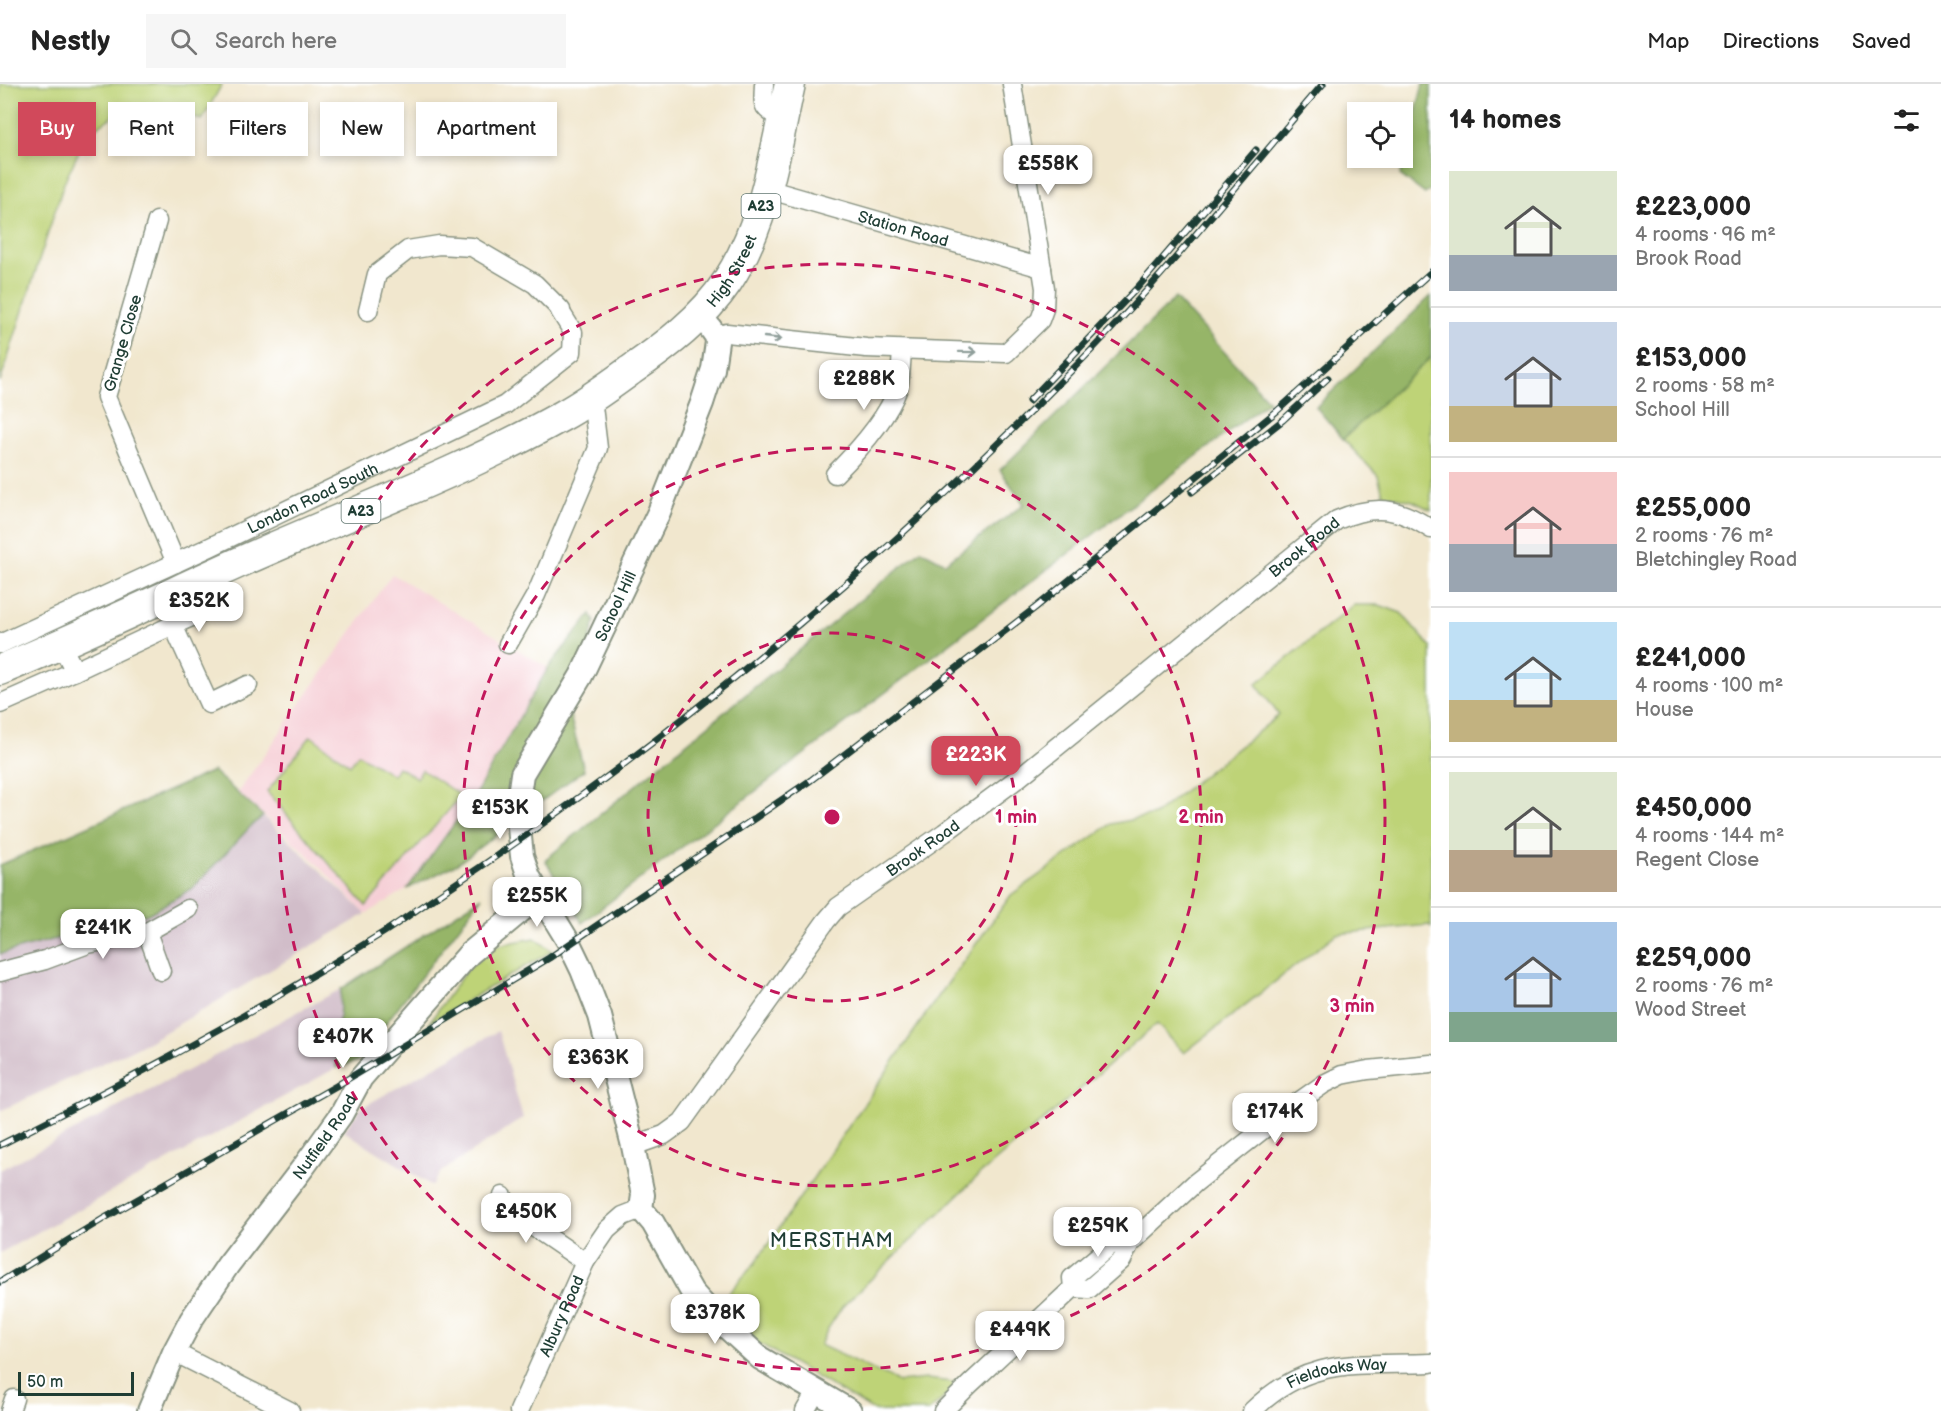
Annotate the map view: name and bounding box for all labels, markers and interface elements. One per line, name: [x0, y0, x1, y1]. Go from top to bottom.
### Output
search box: [146, 14, 566, 68]
text: Nestly: [30, 25, 110, 58]
icon: search: [167, 25, 200, 58]
text: Search here: [215, 28, 337, 55]
text: Map: [1647, 29, 1690, 54]
text: Directions: [1723, 29, 1819, 54]
text: Saved: [1852, 29, 1911, 54]
chip: Buy: [18, 102, 96, 156]
chip: Rent: [108, 102, 195, 156]
chip: Filters: [207, 102, 308, 156]
chip: New: [320, 102, 404, 156]
chip: Apartment: [416, 102, 557, 156]
map controls: [1347, 102, 1413, 168]
button: locate: [1347, 102, 1413, 168]
icon: filters: [1890, 104, 1923, 137]
text: 14 homes: [1449, 105, 1561, 136]
pin: £558K: [1006, 145, 1090, 196]
text: £558K: [1017, 152, 1079, 176]
text: £223,000: [1635, 192, 1751, 223]
road number: A23: [742, 194, 780, 218]
icon: home: [1497, 195, 1569, 267]
street label: Station Road: [856, 208, 950, 252]
text: 4 rooms · 96 m²: [1635, 223, 1776, 247]
street label: High Street: [703, 232, 762, 312]
text: Brook Road: [1635, 247, 1742, 271]
street label: Grange Close: [101, 292, 146, 394]
one-way arrow: [763, 333, 783, 344]
text: £153,000: [1635, 343, 1747, 374]
one-way arrow: [957, 346, 977, 358]
icon: home: [1497, 346, 1569, 418]
pin: £288K: [822, 360, 906, 411]
text: £288K: [833, 367, 895, 391]
text: 2 rooms · 58 m²: [1635, 374, 1775, 398]
text: School Hill: [1635, 398, 1730, 422]
street label: London Road South: [245, 460, 382, 539]
text: £255,000: [1635, 493, 1751, 524]
icon: home: [1497, 496, 1569, 568]
road number: A23: [342, 499, 380, 523]
street label: Brook Road: [1266, 514, 1344, 582]
text: 2 rooms · 76 m²: [1635, 524, 1773, 548]
text: Bletchingley Road: [1635, 548, 1797, 572]
street label: School Hill: [592, 568, 641, 645]
pin: £352K: [157, 582, 241, 633]
text: £352K: [168, 589, 230, 613]
text: £241,000: [1635, 643, 1746, 674]
icon: home: [1497, 646, 1569, 718]
text: 4 rooms · 100 m²: [1635, 674, 1783, 698]
text: House: [1635, 698, 1694, 722]
pin: £223K: [934, 736, 1018, 787]
text: £223K: [945, 743, 1007, 767]
pin: £153K: [458, 789, 542, 840]
text: £450,000: [1635, 793, 1752, 824]
text: £153K: [471, 796, 529, 820]
icon: home: [1497, 796, 1569, 868]
centre of rings: [822, 807, 842, 827]
text: 1 min: [995, 807, 1037, 828]
text: 2 min: [1178, 807, 1224, 828]
street label: Brook Road: [883, 817, 964, 881]
text: 4 rooms · 144 m²: [1635, 824, 1784, 848]
text: Regent Close: [1635, 848, 1759, 872]
pin: £255K: [495, 877, 579, 928]
text: £255K: [506, 884, 568, 908]
pin: £241K: [61, 909, 145, 960]
text: £241K: [74, 916, 132, 940]
text: £259,000: [1635, 943, 1751, 974]
icon: home: [1497, 946, 1569, 1018]
text: 2 rooms · 76 m²: [1635, 974, 1773, 998]
text: 3 min: [1329, 996, 1375, 1017]
text: Wood Street: [1635, 998, 1746, 1022]
pin: £407K: [301, 1018, 385, 1069]
text: £407K: [312, 1025, 374, 1049]
pin: £363K: [556, 1039, 640, 1090]
text: £363K: [567, 1046, 629, 1070]
street label: Nutfield Road: [289, 1092, 361, 1184]
pin: £174K: [1233, 1093, 1317, 1144]
text: £174K: [1246, 1100, 1304, 1124]
pin: £450K: [484, 1193, 568, 1244]
text: £450K: [495, 1200, 557, 1224]
pin: £259K: [1056, 1207, 1140, 1258]
text: £259K: [1067, 1214, 1129, 1238]
district label: MERSTHAM: [770, 1229, 894, 1253]
street label: Albury Road: [536, 1273, 589, 1360]
pin: £378K: [673, 1294, 757, 1345]
text: £378K: [685, 1301, 745, 1325]
pin: £449K: [978, 1311, 1062, 1362]
text: £449K: [989, 1318, 1051, 1342]
street label: Fieldoaks Way: [1283, 1356, 1388, 1394]
scale bar: [18, 1369, 134, 1396]
text: 50 m: [27, 1373, 63, 1392]

